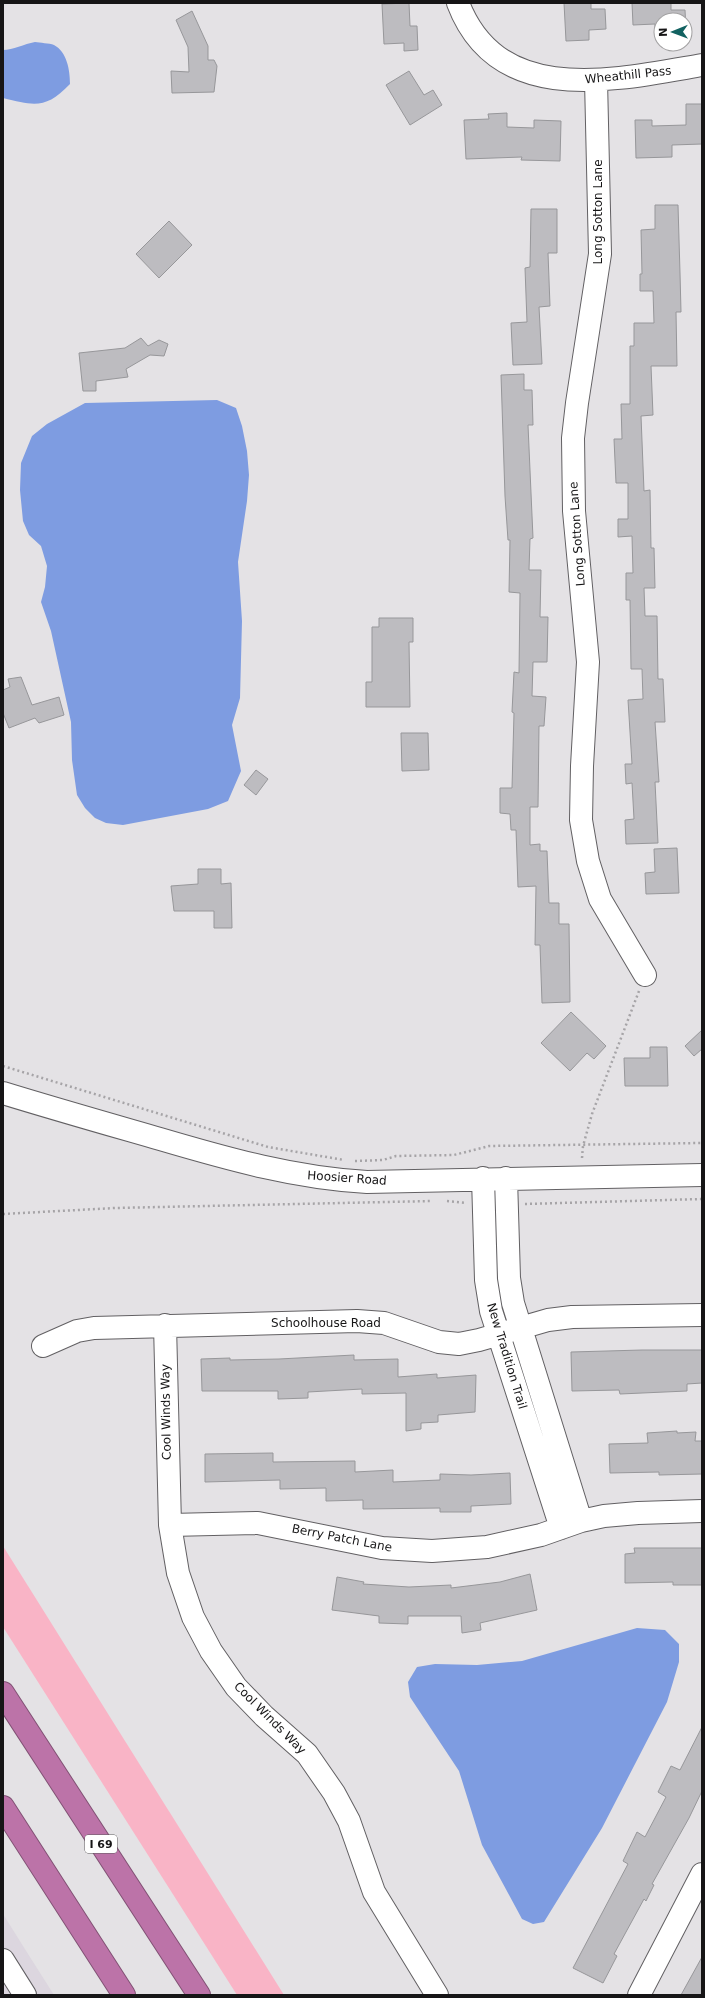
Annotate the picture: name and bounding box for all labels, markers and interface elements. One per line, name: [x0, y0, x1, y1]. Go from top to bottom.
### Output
north arrow: [653, 12, 693, 52]
text: N: [657, 27, 670, 37]
street label: Wheathill Pass: [584, 63, 672, 87]
street label: Long Sotton Lane: [591, 159, 605, 265]
street label: Long Sotton Lane: [566, 481, 588, 587]
street label: Hoosier Road: [307, 1168, 387, 1188]
street label: New Tradition Trail: [484, 1301, 530, 1411]
street label: Schoolhouse Road: [271, 1316, 381, 1330]
street label: Cool Winds Way: [158, 1364, 174, 1460]
street label: Berry Patch Lane: [291, 1521, 393, 1555]
street label: Cool Winds Way: [231, 1679, 309, 1757]
road number: I 69: [85, 1835, 117, 1853]

